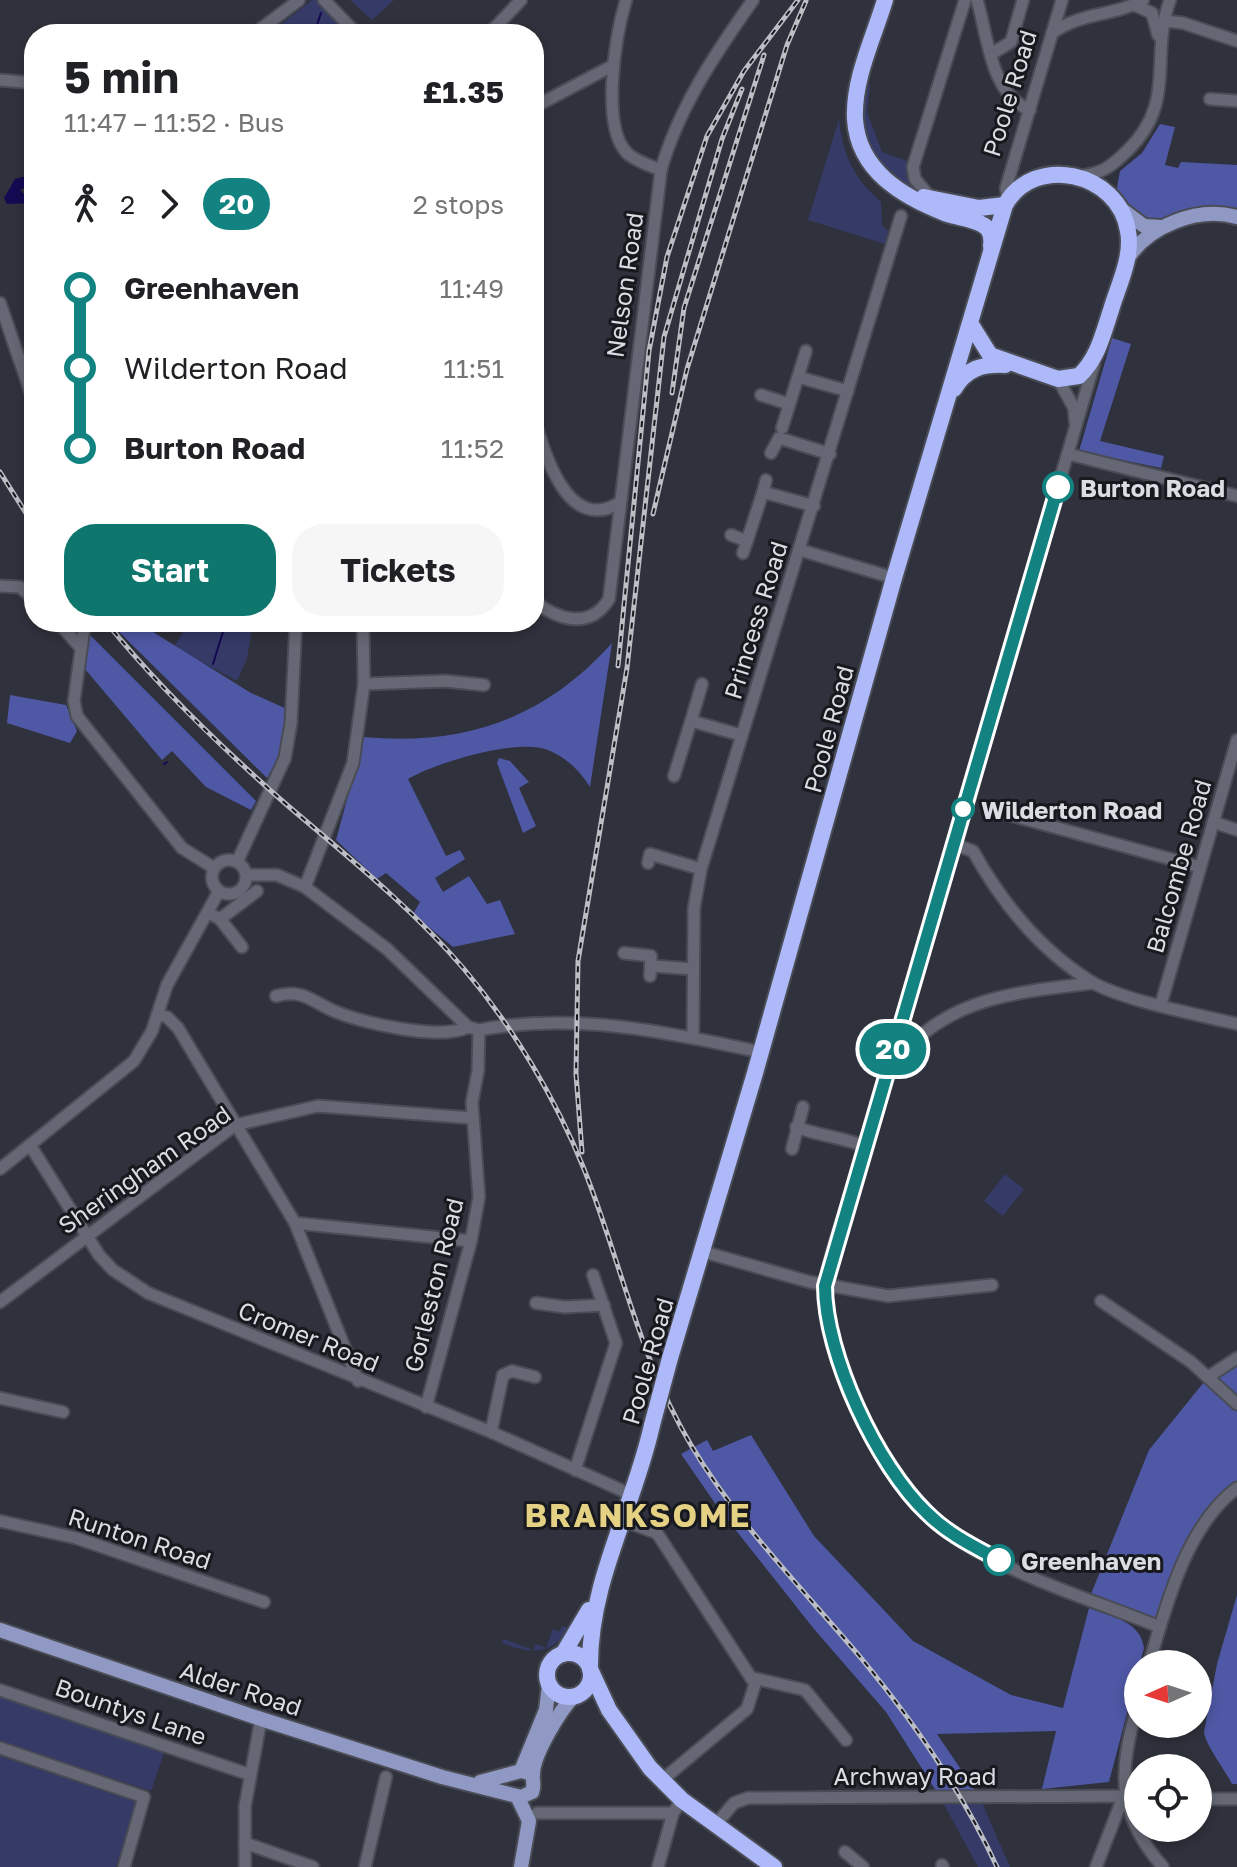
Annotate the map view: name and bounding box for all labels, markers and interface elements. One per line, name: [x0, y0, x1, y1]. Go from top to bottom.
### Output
street label: Poole Road: [976, 26, 1042, 160]
text: 5 min: [64, 50, 179, 103]
text: £1.35: [423, 74, 504, 110]
text: 11:47 – 11:52 · Bus: [64, 107, 284, 138]
icon: walk: [64, 182, 108, 226]
icon: forward: [147, 182, 191, 226]
text: 20: [219, 187, 254, 220]
text: 2: [120, 189, 135, 220]
text: 2 stops: [413, 189, 504, 220]
street label: Nelson Road: [599, 210, 649, 360]
text: Greenhaven: [124, 270, 299, 306]
text: 11:49: [439, 273, 504, 304]
text: Wilderton Road: [124, 350, 348, 386]
text: 11:51: [443, 353, 504, 384]
text: Burton Road: [124, 430, 305, 466]
text: 11:52: [441, 433, 504, 464]
marker: Burton Road: [1043, 472, 1073, 502]
place label: Burton Road: [1080, 473, 1225, 502]
button: Start: [64, 524, 276, 616]
button: Tickets: [292, 524, 504, 616]
street label: Princess Road: [717, 538, 793, 702]
street label: Poole Road: [797, 662, 859, 796]
street label: Balcombe Road: [1139, 776, 1217, 956]
place label: Wilderton Road: [981, 795, 1162, 824]
marker: Wilderton Road: [952, 798, 974, 820]
line badge: 20: [857, 1023, 929, 1075]
text: 20: [875, 1032, 911, 1065]
street label: Sheringham Road: [52, 1099, 236, 1239]
street label: Gorleston Road: [397, 1195, 469, 1375]
street label: Poole Road: [615, 1294, 679, 1428]
street label: Cromer Road: [234, 1295, 384, 1377]
district label: BRANKSOME: [524, 1496, 752, 1534]
street label: Runton Road: [65, 1501, 215, 1575]
marker: Greenhaven: [984, 1545, 1014, 1575]
place label: Greenhaven: [1021, 1546, 1161, 1575]
north arrow: [1124, 1650, 1212, 1738]
map controls: [1124, 1650, 1212, 1842]
street label: Alder Road: [177, 1655, 305, 1721]
street label: Bountys Lane: [52, 1672, 210, 1750]
button: locate: [1124, 1754, 1212, 1842]
street label: Archway Road: [833, 1761, 997, 1790]

